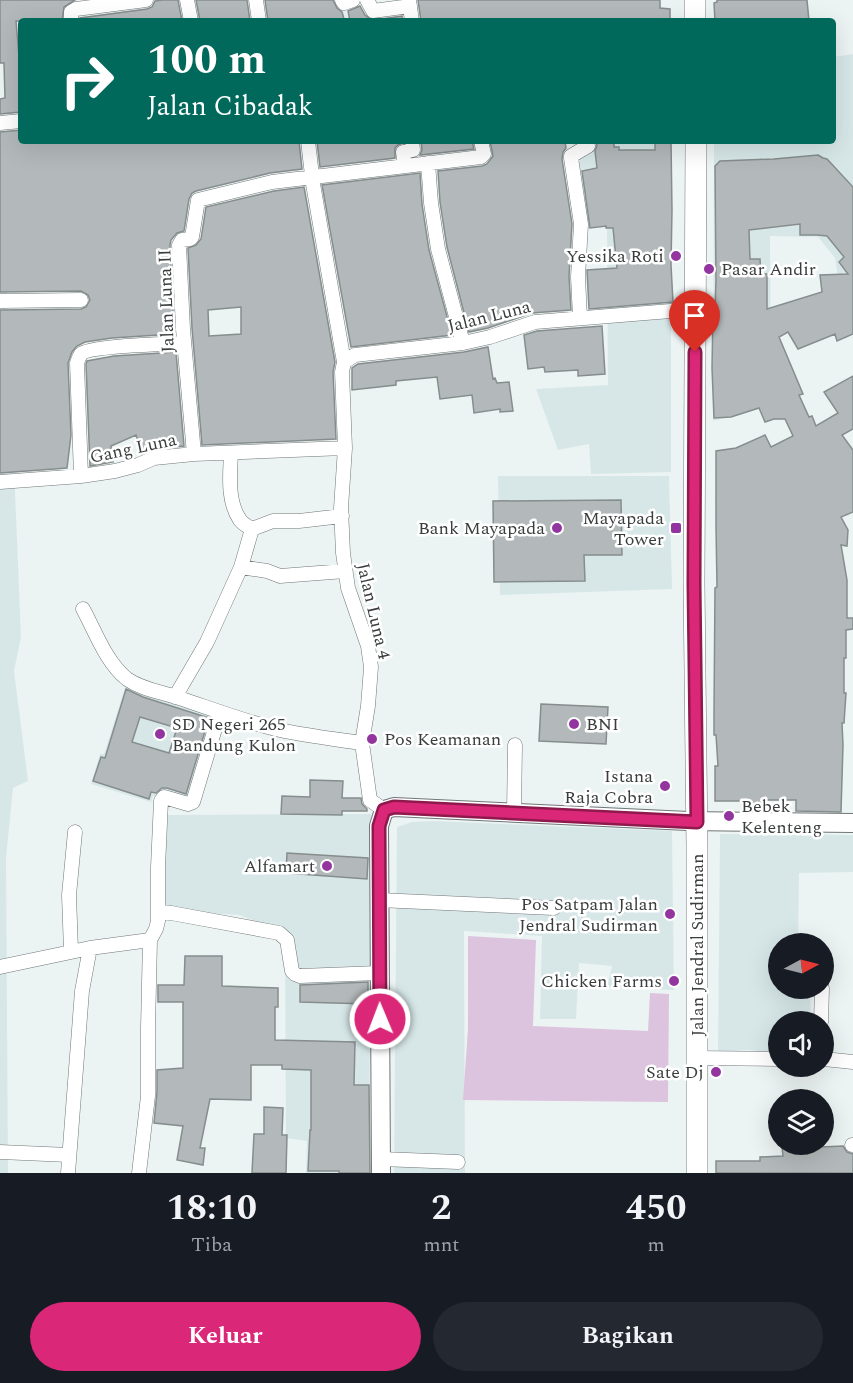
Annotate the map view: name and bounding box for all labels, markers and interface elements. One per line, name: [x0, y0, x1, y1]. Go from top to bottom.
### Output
text: 100 m: [147, 29, 266, 92]
icon: right: [48, 42, 126, 120]
text: Jalan Cibadak: [147, 86, 313, 128]
place label: Yessika Roti: [566, 243, 664, 270]
street label: Jalan Luna II: [151, 249, 182, 353]
marker: Yessika Roti: [669, 249, 683, 263]
place label: Pasar Andir: [721, 256, 816, 283]
marker: Pasar Andir: [702, 262, 716, 276]
pin: [669, 290, 720, 352]
street label: Jalan Luna: [445, 293, 534, 340]
icon: arrive: [678, 299, 711, 332]
street label: Gang Luna: [87, 426, 179, 471]
place label: Mayapada Tower: [583, 505, 664, 553]
place label: Bank Mayapada: [418, 515, 545, 542]
marker: Bank Mayapada: [550, 521, 564, 535]
marker: Mayapada Tower: [669, 521, 683, 535]
street label: Jalan Luna 4: [349, 560, 398, 662]
place label: SD Negeri 265 Bandung Kulon: [172, 711, 296, 759]
place label: BNI: [586, 711, 619, 738]
marker: BNI: [567, 717, 581, 731]
place label: Pos Keamanan: [384, 726, 501, 753]
marker: SD Negeri 265 Bandung Kulon: [153, 727, 167, 741]
marker: Pos Keamanan: [365, 732, 379, 746]
place label: Istana Raja Cobra: [564, 763, 653, 811]
marker: Istana Raja Cobra: [658, 779, 672, 793]
place label: Bebek Kelenteng: [741, 793, 822, 841]
marker: Bebek Kelenteng: [722, 809, 736, 823]
place label: Alfamart: [244, 853, 315, 880]
street label: Jalan Jendral Sudirman: [684, 853, 711, 1037]
marker: Alfamart: [320, 859, 334, 873]
place label: Pos Satpam Jalan Jendral Sudirman: [519, 891, 658, 939]
marker: Pos Satpam Jalan Jendral Sudirman: [663, 907, 677, 921]
north arrow: [768, 933, 834, 999]
map controls: [768, 933, 834, 1155]
place label: Chicken Farms: [541, 968, 662, 995]
marker: Chicken Farms: [667, 974, 681, 988]
position arrow: [348, 987, 412, 1051]
button: sound: [768, 1011, 834, 1077]
place label: Sate Dj: [646, 1059, 704, 1086]
marker: Sate Dj: [709, 1065, 723, 1079]
button: layers: [768, 1089, 834, 1155]
text: 18:10: [167, 1181, 257, 1236]
text: 2: [431, 1181, 452, 1236]
text: 450: [626, 1181, 686, 1236]
text: Tiba: [191, 1230, 232, 1260]
text: mnt: [423, 1230, 459, 1260]
text: m: [648, 1230, 665, 1260]
button: Keluar: [30, 1302, 421, 1371]
button: Bagikan: [433, 1302, 823, 1371]

